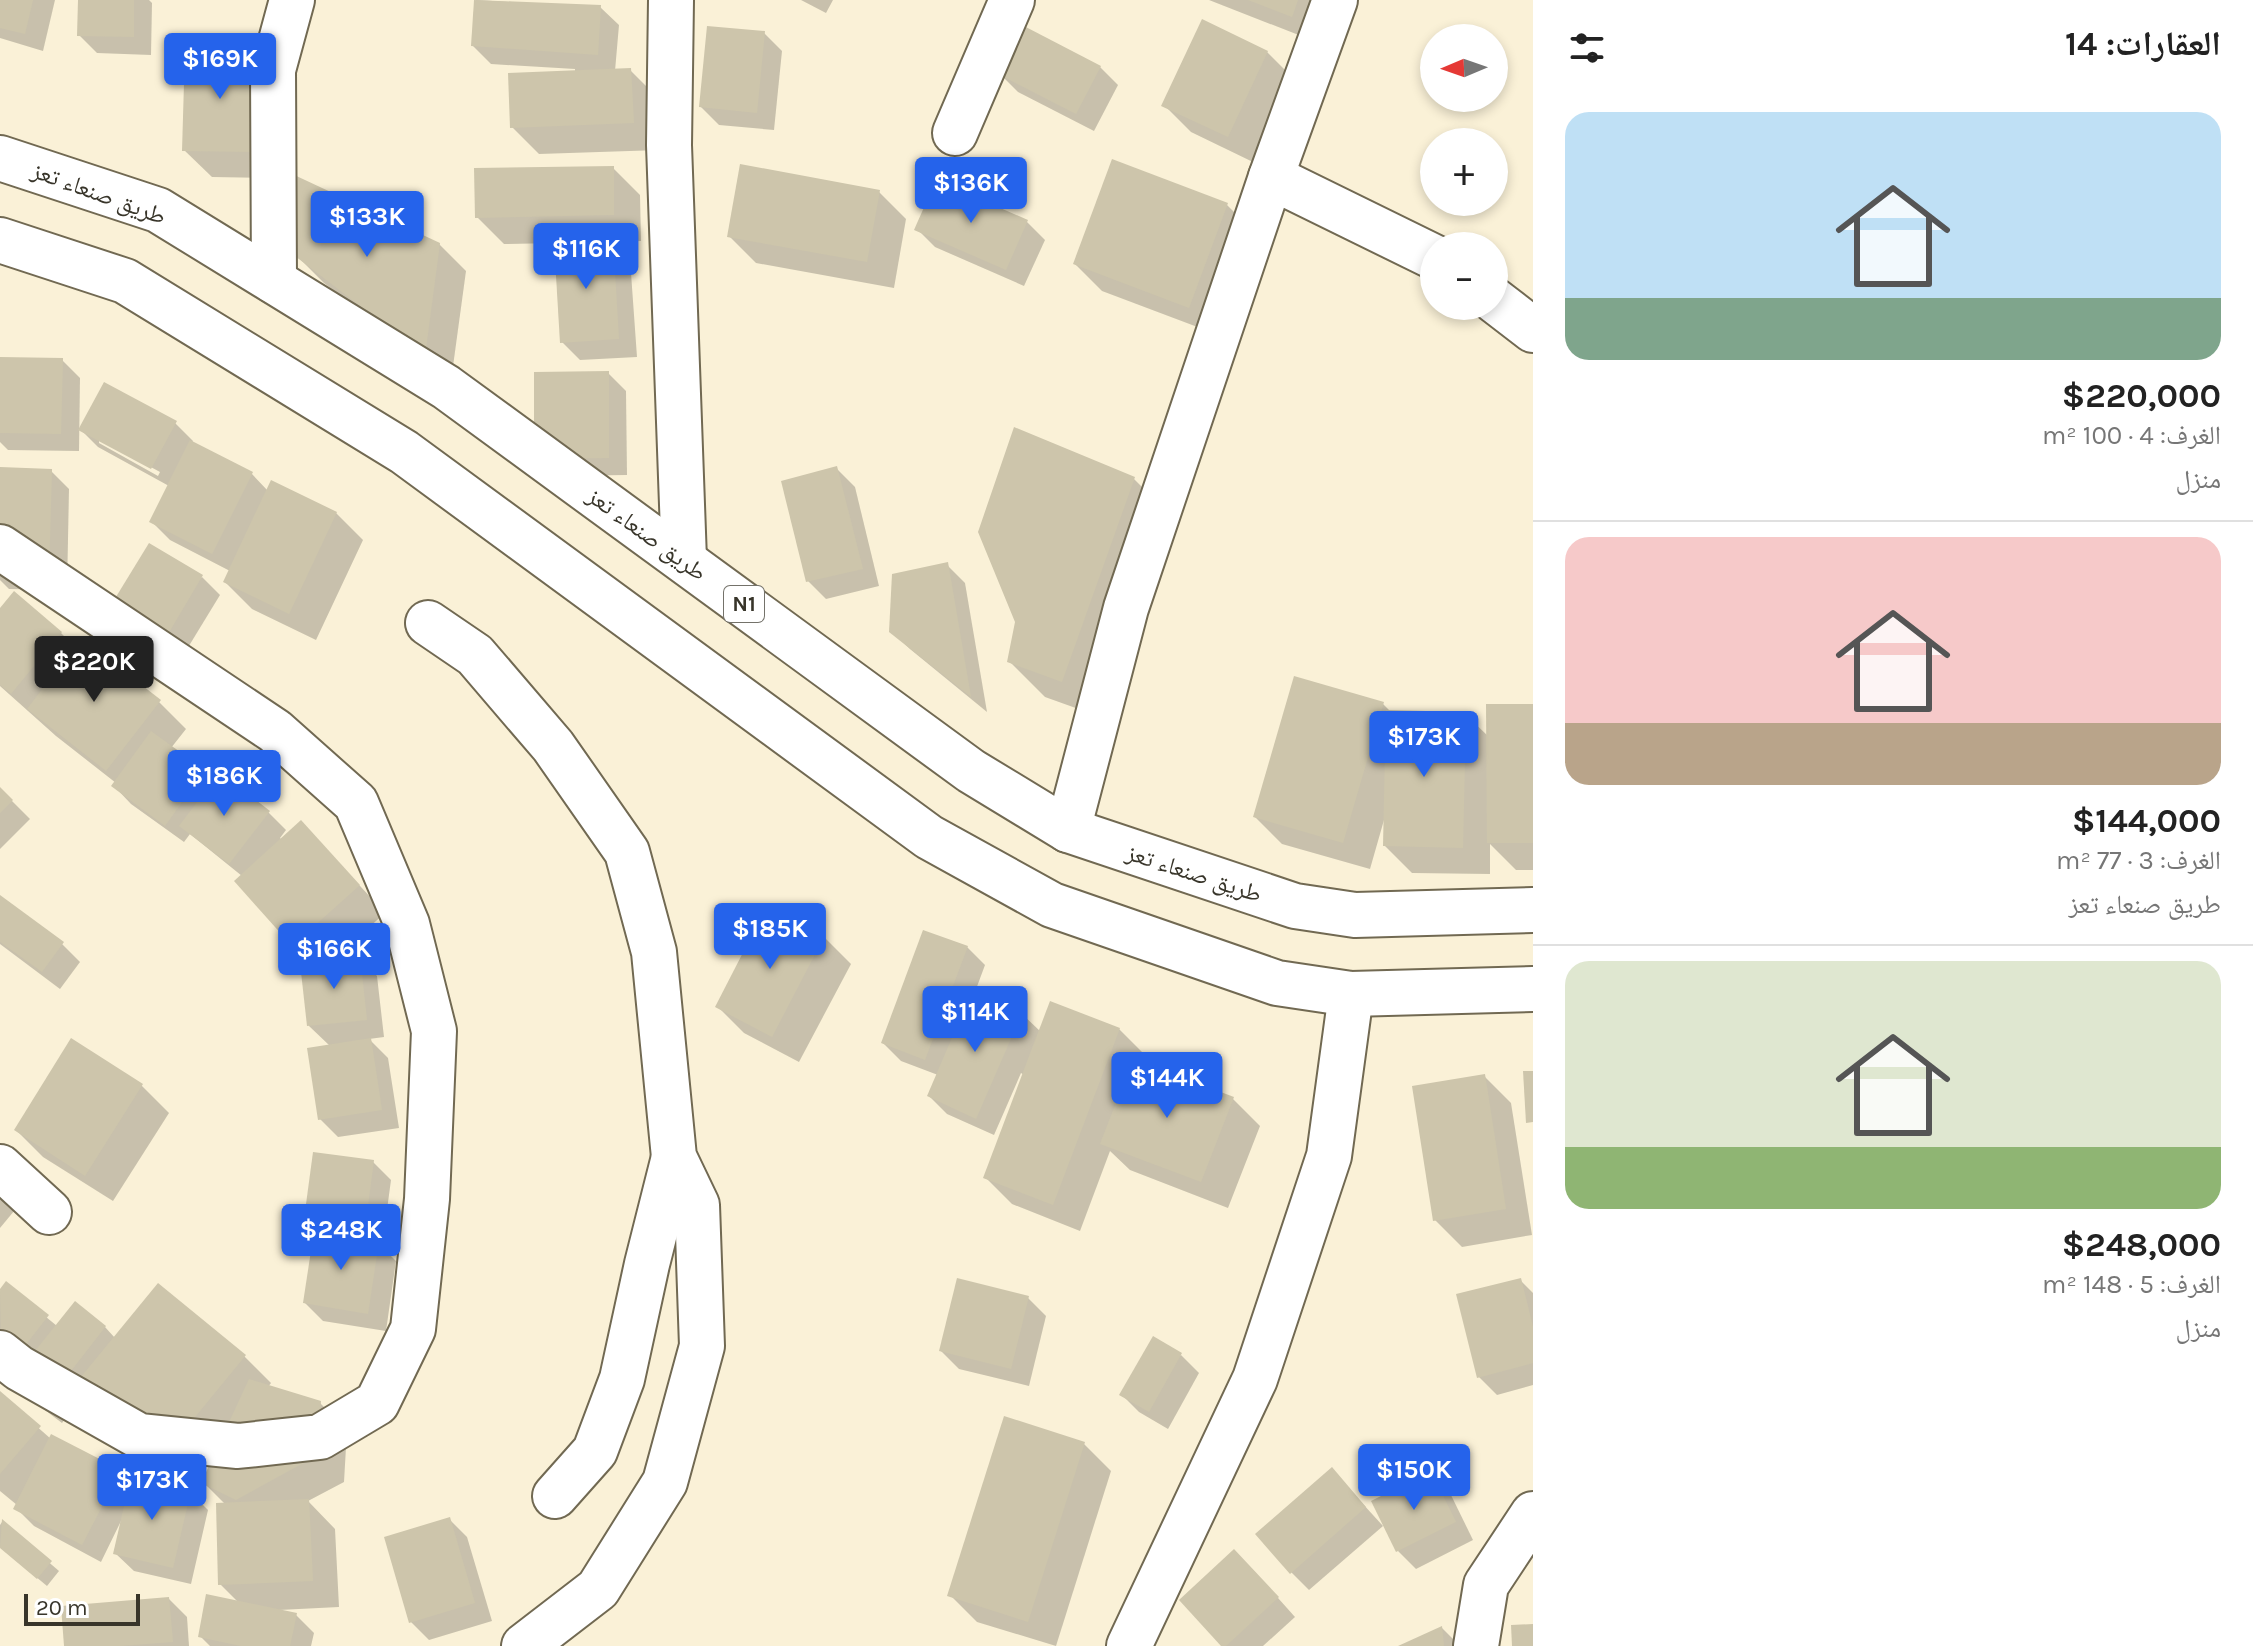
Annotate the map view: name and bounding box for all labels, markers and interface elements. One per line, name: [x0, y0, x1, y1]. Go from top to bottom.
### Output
north arrow: [1420, 24, 1508, 112]
map controls: [1420, 24, 1508, 320]
text: العقارات: 14: [2065, 24, 2221, 64]
icon: filters: [1565, 26, 1609, 70]
pin: $169K: [164, 33, 276, 101]
text: $169K: [182, 43, 258, 74]
button: +: [1420, 128, 1508, 216]
street label: طريق صنعاء تعز: [27, 155, 170, 230]
pin: $136K: [915, 157, 1027, 225]
icon: home: [1821, 164, 1965, 308]
text: $136K: [933, 167, 1009, 198]
pin: $133K: [311, 191, 423, 259]
text: $133K: [329, 201, 405, 232]
pin: $116K: [530, 223, 642, 291]
button: −: [1420, 232, 1508, 320]
text: $116K: [551, 233, 621, 264]
text: $220,000: [2062, 376, 2221, 416]
text: الغرف: 4 · 100 m²: [2042, 420, 2221, 451]
text: منزل: [2176, 464, 2221, 495]
street label: طريق صنعاء تعز: [581, 481, 712, 587]
road number: N1: [724, 586, 764, 622]
icon: home: [1821, 589, 1965, 733]
pin: $220K: [38, 636, 150, 704]
text: $220K: [53, 646, 135, 677]
pin: $173K: [1368, 711, 1480, 779]
text: $173K: [1387, 721, 1461, 752]
pin: $186K: [168, 750, 280, 818]
text: $186K: [186, 760, 262, 791]
text: $144,000: [2072, 801, 2221, 841]
street label: طريق صنعاء تعز: [1122, 838, 1265, 908]
text: الغرف: 3 · 77 m²: [2056, 845, 2221, 876]
text: طريق صنعاء تعز: [2068, 889, 2221, 920]
pin: $185K: [714, 903, 826, 971]
text: $185K: [732, 913, 808, 944]
pin: $166K: [278, 923, 390, 991]
text: $166K: [296, 933, 372, 964]
pin: $114K: [919, 986, 1031, 1054]
text: $114K: [941, 996, 1009, 1027]
icon: home: [1821, 1013, 1965, 1157]
pin: $144K: [1111, 1052, 1223, 1120]
text: $144K: [1129, 1062, 1205, 1093]
pin: $248K: [285, 1204, 397, 1272]
text: $248K: [300, 1214, 382, 1245]
text: $248,000: [2062, 1225, 2221, 1265]
text: الغرف: 5 · 148 m²: [2042, 1269, 2221, 1300]
text: منزل: [2176, 1313, 2221, 1344]
pin: $150K: [1358, 1444, 1470, 1512]
pin: $173K: [96, 1454, 208, 1522]
text: $150K: [1376, 1454, 1452, 1485]
text: $173K: [115, 1464, 189, 1495]
scale bar: [24, 1590, 140, 1626]
text: 20 m: [36, 1595, 88, 1621]

